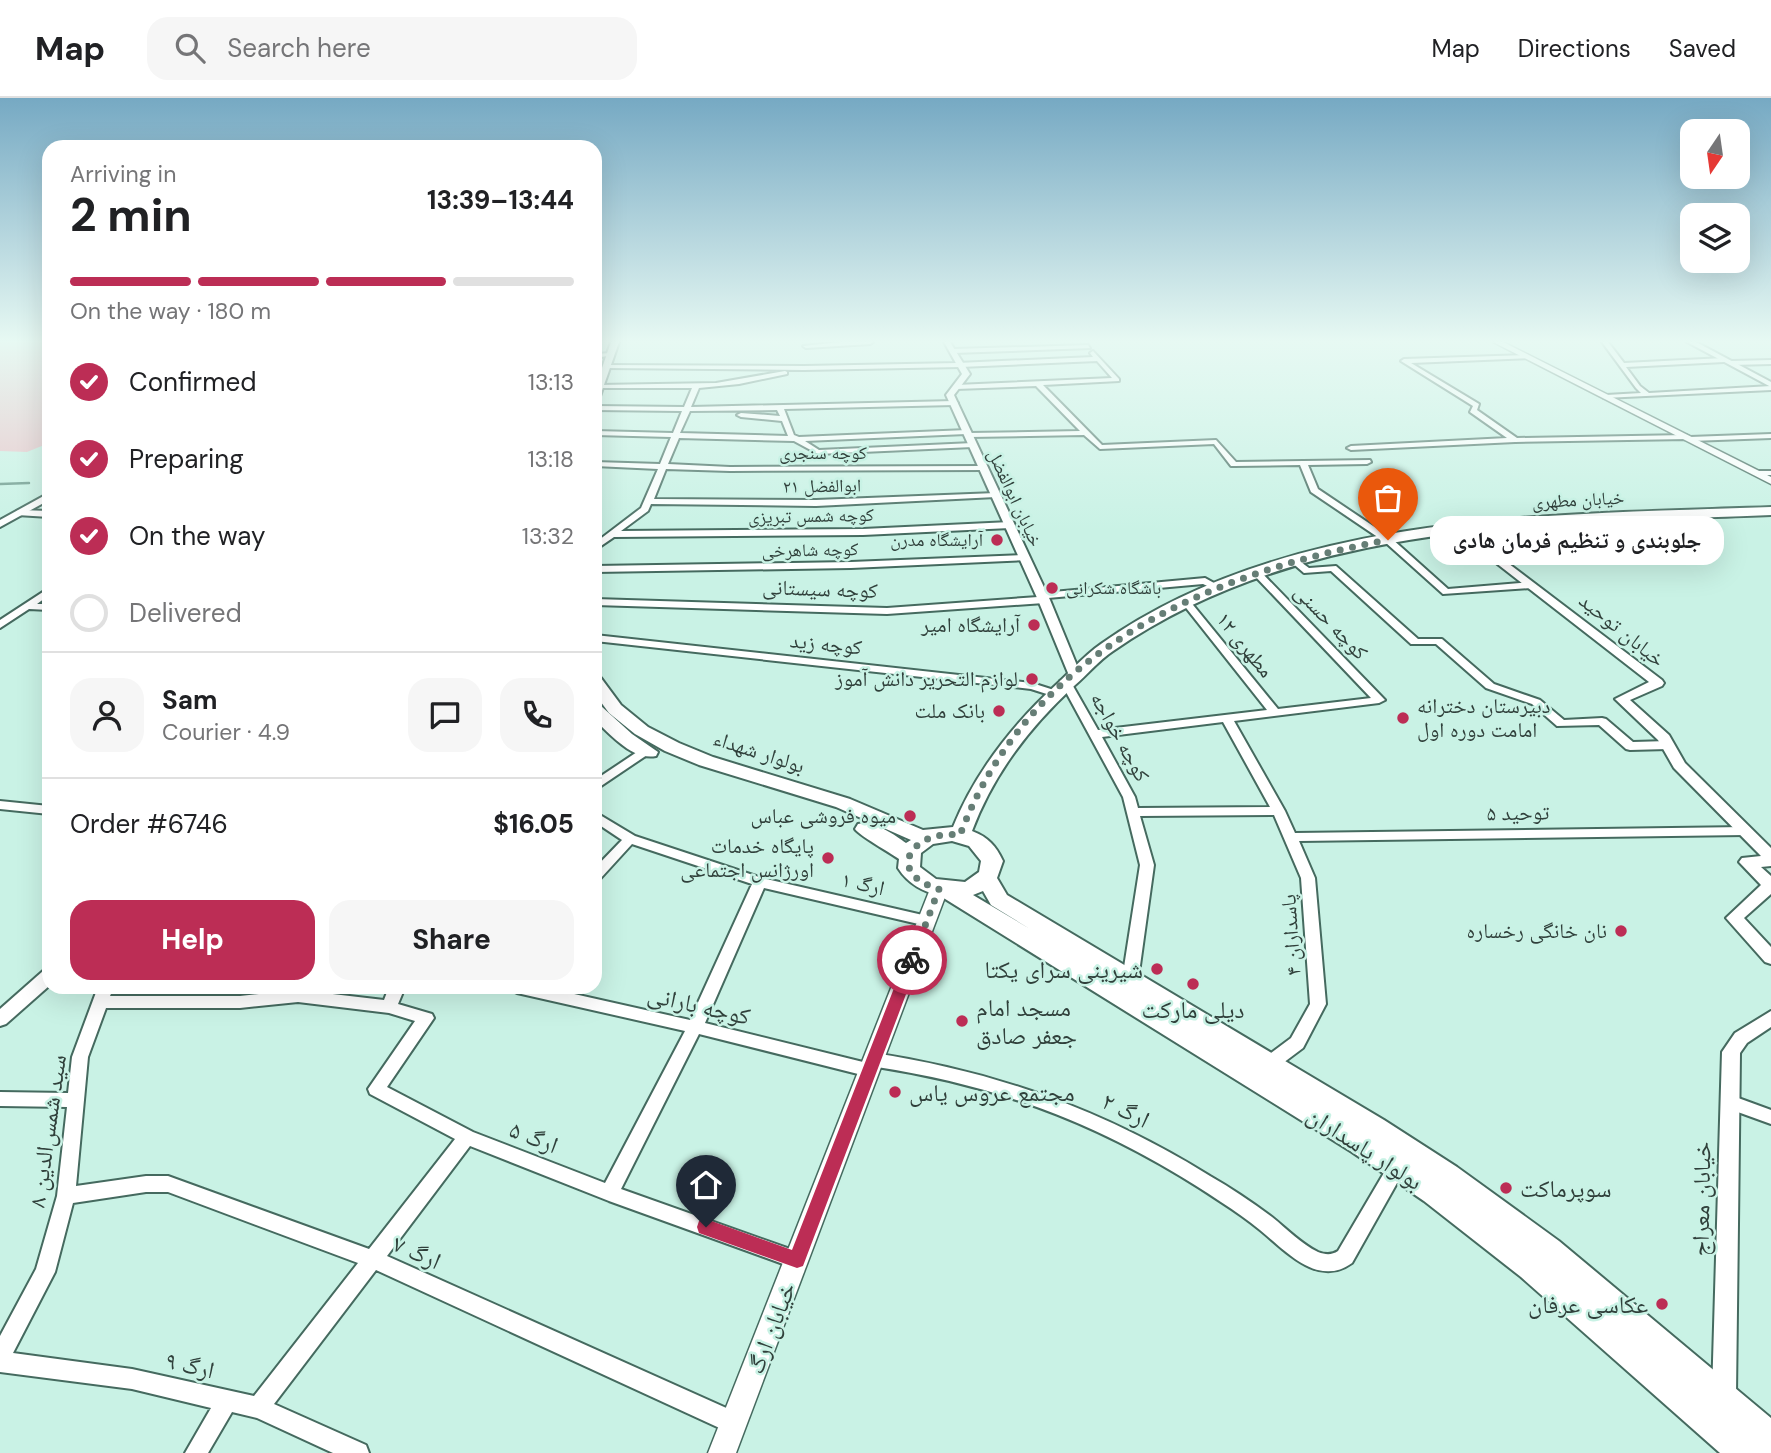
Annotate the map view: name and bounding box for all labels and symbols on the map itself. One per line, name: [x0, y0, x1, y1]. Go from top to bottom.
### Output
north arrow: [1680, 119, 1750, 189]
street label: کوچه سنجری: [779, 441, 867, 465]
street label: خیابان ابوالفضل: [982, 445, 1048, 551]
pin: [1358, 468, 1418, 540]
street label: ابوالفضل ۲۱: [783, 473, 861, 499]
street label: خیابان مطهری: [1531, 486, 1625, 514]
street label: کوچه شمس تبریزی: [748, 503, 875, 529]
callout: جلوبندی و تنظیم فرمان هادی: [1430, 516, 1724, 564]
place label: آرایشگاه مدرن: [890, 528, 983, 552]
marker: آرایشگاه مدرن: [989, 532, 1005, 548]
street label: کوچه شاهرخی: [761, 537, 859, 563]
street label: کوچه سیستانی: [762, 573, 878, 605]
place label: باشگاه شکرانی: [1066, 576, 1161, 600]
street label: کوچه حسنی: [1288, 578, 1374, 666]
marker: باشگاه شکرانی: [1044, 580, 1060, 596]
street label: خیابان توحید: [1573, 587, 1671, 673]
street label: مطهری ۱۲: [1210, 606, 1280, 684]
place label: آرایشگاه امیر: [920, 611, 1021, 639]
marker: آرایشگاه امیر: [1026, 617, 1042, 633]
street label: کوچه زید: [789, 626, 864, 662]
place label: لوازم التحریر دانش آموز: [834, 665, 1018, 693]
marker: لوازم التحریر دانش آموز: [1024, 671, 1040, 687]
street label: کوچه خواجه: [1084, 687, 1156, 787]
place label: دبیرستان دخترانه امامت دوره اول: [1417, 692, 1550, 744]
place label: بانک ملت: [914, 697, 985, 725]
marker: بانک ملت: [991, 703, 1007, 719]
marker: دبیرستان دخترانه امامت دوره اول: [1395, 710, 1411, 726]
street label: بولوار شهداء: [710, 724, 808, 780]
street label: توحید ۵: [1486, 798, 1550, 828]
place label: میوه فروشی عباس: [751, 802, 896, 830]
marker: میوه فروشی عباس: [902, 808, 918, 824]
place label: پایگاه خدمات اورژانس اجتماعی: [680, 832, 814, 884]
marker: پایگاه خدمات اورژانس اجتماعی: [820, 850, 836, 866]
street label: ارگ ۱: [839, 865, 887, 903]
street label: پاسداران ۴: [1274, 893, 1308, 977]
place label: نان خانگی رخساره: [1467, 917, 1607, 945]
marker: نان خانگی رخساره: [1613, 923, 1629, 939]
courier: [877, 925, 947, 995]
place label: شیرینی سرای یکتا: [984, 954, 1143, 985]
marker: شیرینی سرای یکتا: [1149, 961, 1165, 977]
marker: دیلی مارکت: [1185, 976, 1201, 992]
street label: کوچه بارانی: [645, 978, 753, 1032]
place label: مسجد امام جعفر صادق: [976, 992, 1077, 1051]
place label: دیلی مارکت: [1142, 994, 1244, 1025]
marker: مسجد امام جعفر صادق: [954, 1013, 970, 1029]
street label: سید شمس‌الدین ۸: [21, 1053, 73, 1209]
place label: مجتمع عروس یاس: [909, 1077, 1075, 1108]
marker: مجتمع عروس یاس: [887, 1084, 903, 1100]
street label: ارگ ۲: [1097, 1085, 1155, 1135]
street label: بولوار پاسداران: [1301, 1099, 1429, 1197]
street label: ارگ ۵: [505, 1114, 563, 1160]
street label: خیابان معراج: [1685, 1141, 1717, 1257]
pin: [676, 1155, 736, 1227]
place label: سوپرماکت: [1520, 1173, 1612, 1204]
marker: سوپرماکت: [1498, 1180, 1514, 1196]
street label: ارگ ۷: [388, 1228, 446, 1276]
street label: خیابان ارگ: [739, 1278, 803, 1378]
place label: عکاسی عرفان: [1528, 1289, 1648, 1320]
marker: عکاسی عرفان: [1654, 1296, 1670, 1312]
street label: ارگ ۹: [162, 1344, 218, 1386]

